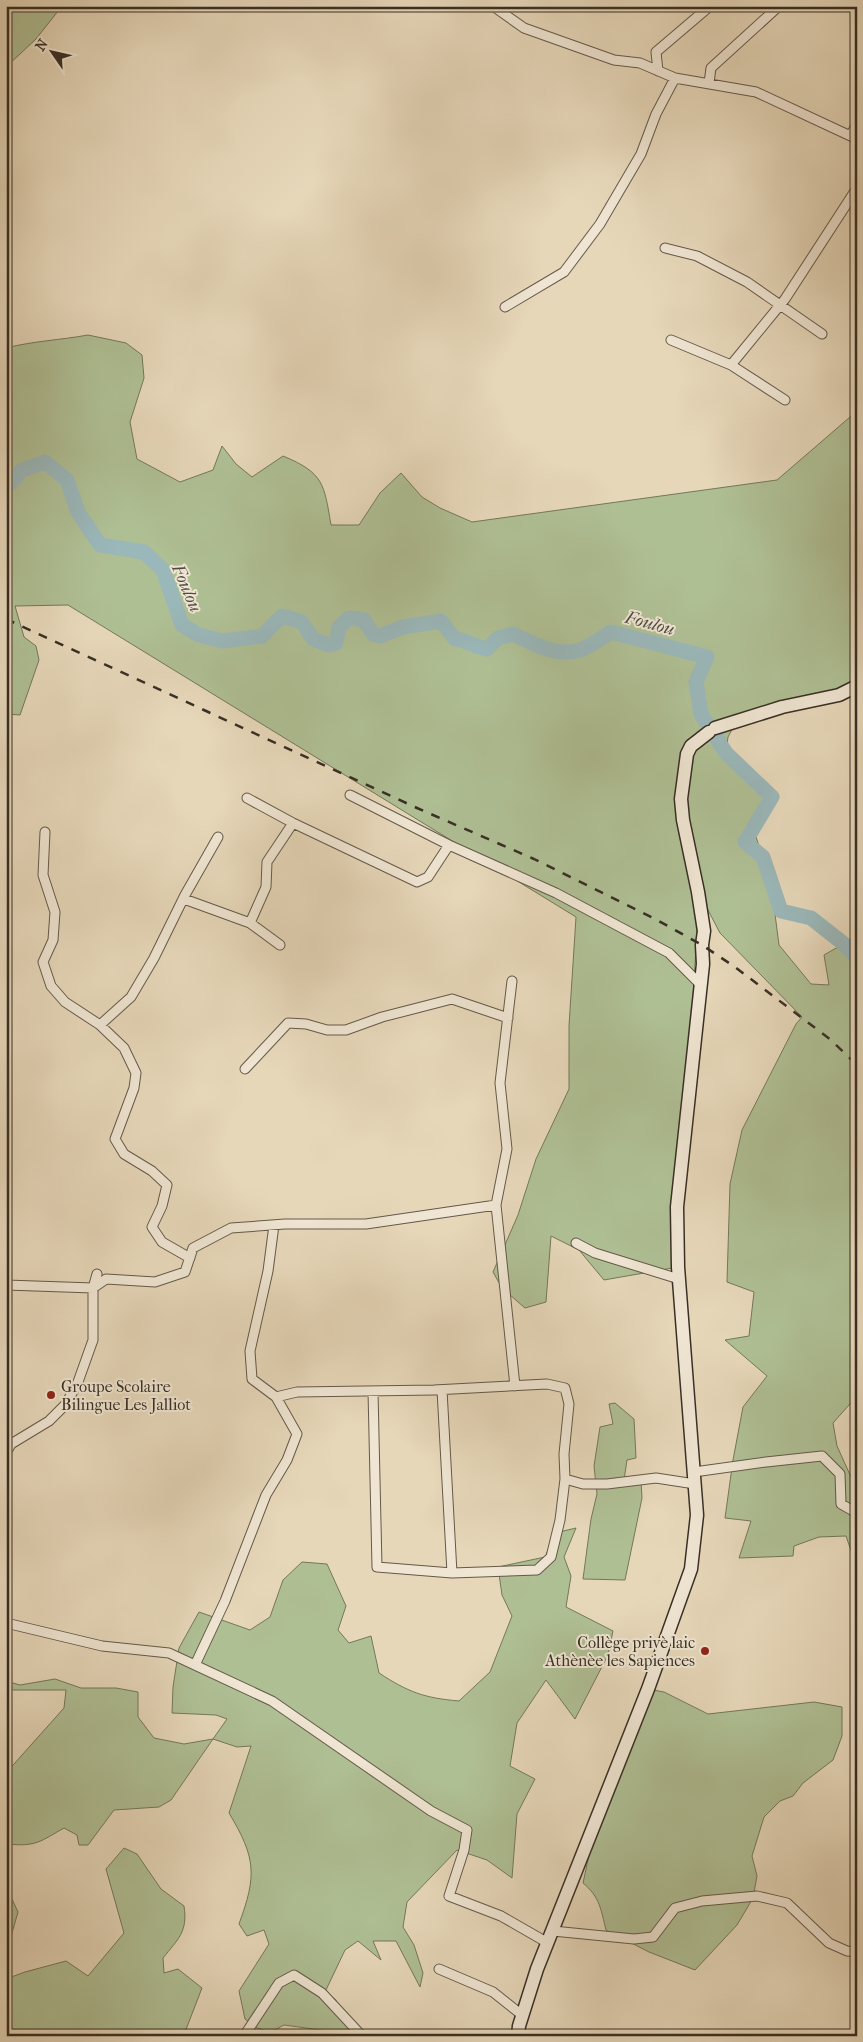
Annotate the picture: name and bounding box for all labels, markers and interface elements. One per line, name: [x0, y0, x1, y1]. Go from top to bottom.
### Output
north arrow: [28, 28, 78, 78]
text: N: [32, 36, 52, 54]
water label: Foulou: [167, 560, 206, 615]
water label: Foulou: [622, 607, 677, 640]
place label: Groupe Scolaire Bilingue Les Jalliot: [61, 1377, 191, 1414]
marker: Groupe Scolaire Bilingue Les Jalliot: [45, 1389, 57, 1401]
place label: Collège privè laic Athènèe les Sapiences: [544, 1633, 695, 1670]
marker: Collège privè laic Athènèe les Sapiences: [699, 1645, 711, 1657]

